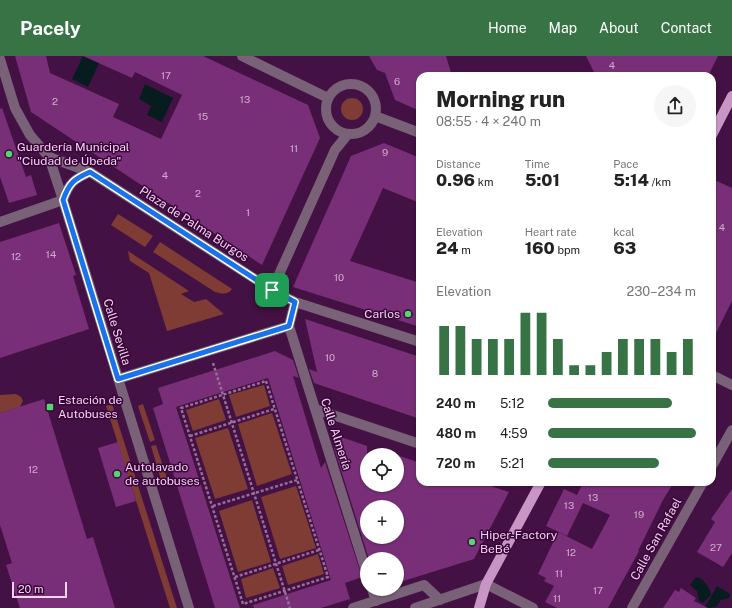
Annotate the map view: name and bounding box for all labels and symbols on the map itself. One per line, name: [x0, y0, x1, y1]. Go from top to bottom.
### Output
house number: 4: [609, 59, 615, 71]
house number: 17: [161, 69, 171, 81]
house number: 6: [394, 75, 400, 87]
house number: 13: [240, 93, 250, 105]
house number: 2: [52, 95, 58, 107]
house number: 15: [198, 110, 208, 122]
place label: Guardería Municipal "Ciudad de Úbeda": [17, 140, 130, 168]
house number: 11: [290, 142, 298, 154]
house number: 9: [382, 146, 388, 158]
marker: Guardería Municipal "Ciudad de Úbeda": [4, 149, 14, 159]
house number: 4: [162, 169, 168, 181]
street label: Plaza de Palma Burgos: [137, 183, 251, 265]
house number: 2: [195, 187, 201, 199]
house number: 1: [246, 206, 250, 218]
house number: 4: [719, 221, 725, 233]
house number: 14: [46, 248, 56, 260]
house number: 12: [11, 250, 21, 262]
house number: 10: [334, 271, 344, 283]
pin: [255, 273, 289, 307]
street label: Calle Sevilla: [100, 297, 134, 367]
place label: Carlos: [364, 307, 400, 321]
marker: Carlos: [403, 309, 413, 319]
house number: 10: [325, 351, 335, 363]
house number: 8: [372, 367, 378, 379]
place label: Estación de Autobuses: [58, 393, 123, 421]
street label: Calle Almería: [318, 396, 354, 472]
marker: Estación de Autobuses: [45, 402, 55, 412]
place label: Autolavado de autobuses: [125, 460, 200, 488]
house number: 12: [28, 463, 38, 475]
marker: Autolavado de autobuses: [112, 469, 122, 479]
house number: 13: [588, 491, 598, 503]
street label: Calle San Rafael: [628, 495, 685, 583]
house number: 13: [564, 499, 574, 511]
house number: 19: [634, 508, 644, 520]
place label: Hiper-Factory BeBé: [480, 528, 558, 556]
marker: Hiper-Factory BeBé: [467, 537, 477, 547]
house number: 27: [710, 541, 722, 553]
house number: 12: [566, 546, 576, 558]
house number: 11: [555, 567, 563, 579]
scale bar: [12, 580, 67, 599]
house number: 17: [593, 584, 603, 596]
house number: 11: [553, 592, 561, 604]

